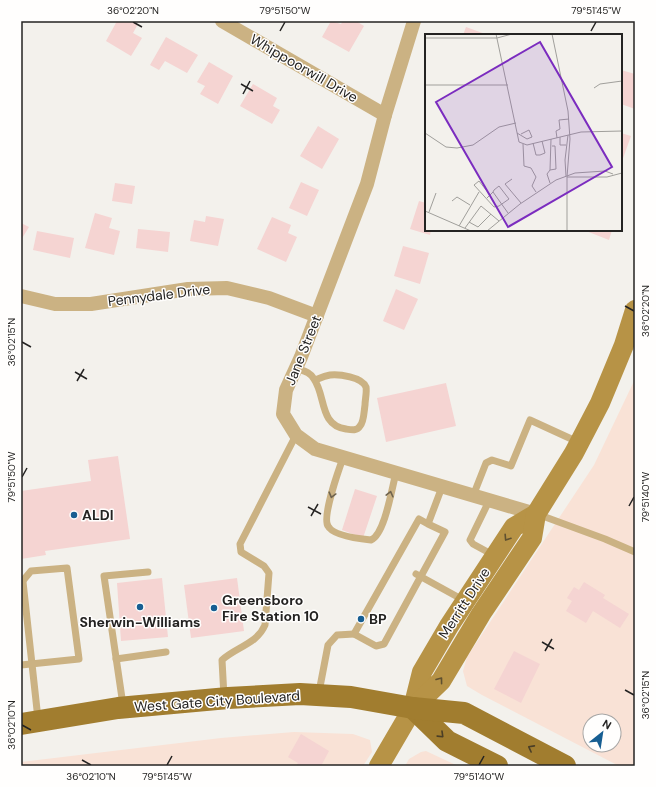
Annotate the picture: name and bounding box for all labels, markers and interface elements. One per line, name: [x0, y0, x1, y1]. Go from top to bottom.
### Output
text: 36°02'20"N: [107, 4, 159, 17]
text: 79°51'50"W: [260, 4, 311, 17]
text: 79°51'45"W: [571, 4, 621, 17]
street label: Whippoorwill Drive: [247, 30, 361, 106]
inset map: [425, 34, 622, 231]
street label: Pennydale Drive: [107, 280, 211, 310]
text: 36°02'20"N: [639, 285, 652, 337]
street label: Jane Street: [281, 312, 325, 388]
text: 36°02'15"N: [5, 318, 18, 366]
text: 79°51'50"W: [5, 451, 18, 502]
text: 79°51'40"W: [639, 471, 652, 522]
one-way arrow: [386, 491, 394, 497]
one-way arrow: [328, 492, 336, 498]
place label: ALDI: [82, 506, 113, 524]
marker: ALDI: [69, 510, 79, 520]
one-way arrow: [504, 534, 511, 541]
street label: Merritt Drive: [434, 564, 494, 642]
place label: Greensboro Fire Station 10: [222, 591, 319, 625]
marker: Sherwin-Williams: [135, 602, 145, 612]
marker: Greensboro Fire Station 10: [209, 603, 219, 613]
place label: BP: [369, 610, 387, 628]
place label: Sherwin-Williams: [79, 613, 201, 631]
marker: BP: [356, 614, 366, 624]
text: 36°02'15"N: [639, 671, 652, 719]
one-way arrow: [436, 677, 443, 684]
street label: West Gate City Boulevard: [134, 686, 300, 716]
text: 36°02'10"N: [5, 700, 18, 750]
north arrow: [582, 713, 622, 753]
text: N: [600, 716, 614, 732]
one-way arrow: [436, 730, 444, 738]
one-way arrow: [528, 745, 535, 753]
text: 36°02'10"N: [66, 770, 116, 783]
text: 79°51'45"W: [142, 770, 192, 783]
text: 79°51'40"W: [454, 770, 505, 783]

